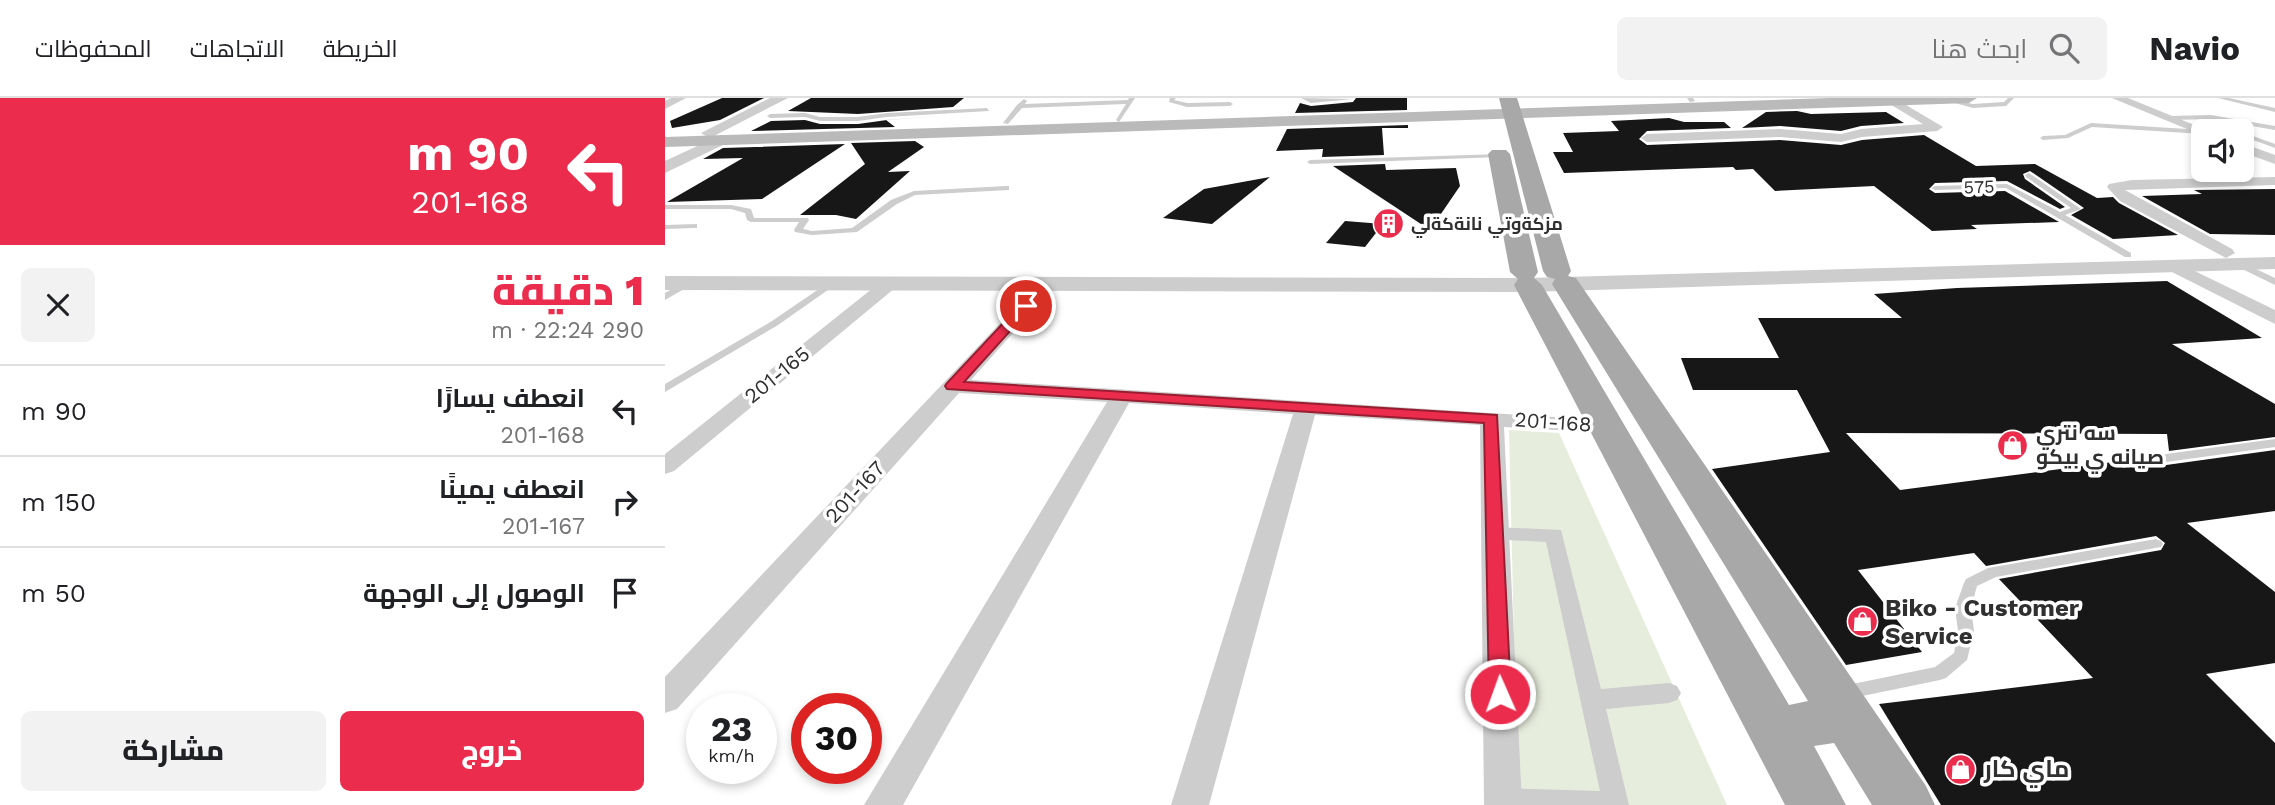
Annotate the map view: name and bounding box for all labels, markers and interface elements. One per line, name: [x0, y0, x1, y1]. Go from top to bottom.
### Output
search box: [1617, 17, 2107, 80]
icon: search: [2045, 29, 2083, 67]
text: Navio: [2149, 29, 2240, 68]
text: ابحث هنا: [1932, 34, 2027, 64]
text: المحفوظات: [35, 35, 152, 63]
text: الاتجاهات: [190, 35, 285, 63]
text: الخريطة: [323, 35, 398, 63]
map controls: [2191, 119, 2254, 182]
button: sound: [2191, 119, 2254, 182]
text: 90 m: [407, 124, 529, 182]
icon: left: [553, 126, 644, 217]
street label: 575: [1963, 175, 1995, 198]
text: 201-168: [411, 183, 529, 221]
building icon: مزكةوتي نانةكةلي: [1371, 207, 1405, 241]
place label: مزكةوتي نانةكةلي: [1411, 213, 1563, 239]
text: 1 دقيقة: [492, 266, 644, 315]
button: close: [21, 268, 95, 342]
pin: [996, 276, 1056, 336]
icon: arrive: [1007, 287, 1045, 325]
text: 290 m · 22:24: [491, 317, 644, 344]
street label: 201-165: [739, 341, 814, 408]
text: انعطف يسارًا: [436, 383, 585, 413]
icon: left: [606, 392, 644, 430]
text: 90 m: [21, 396, 87, 426]
street label: 201-168: [1514, 406, 1592, 437]
place label: سه نتري صيانه ي بيكو: [2036, 420, 2164, 474]
text: 201-168: [500, 422, 585, 449]
shop icon: سه نتري صيانه ي بيكو: [1996, 428, 2030, 462]
street label: 201-167: [820, 455, 890, 528]
text: انعطف يمينًا: [439, 474, 585, 504]
icon: right: [606, 483, 644, 521]
text: 150 m: [21, 487, 96, 517]
text: 201-167: [502, 513, 585, 540]
icon: arrive: [606, 574, 644, 612]
text: 50 m: [21, 578, 86, 608]
text: الوصول إلى الوجهة: [363, 578, 585, 608]
place label: Biko - Customer Service: [1885, 594, 2080, 650]
shop icon: Biko - Customer Service: [1845, 605, 1879, 639]
position arrow: [1463, 657, 1537, 731]
speed limit sign: 30: [791, 693, 882, 784]
text: 23: [711, 708, 752, 750]
button: مشاركة: [21, 711, 326, 791]
button: خروج: [340, 711, 644, 791]
text: km/h: [708, 745, 755, 766]
shop icon: ماي كار: [1944, 752, 1978, 786]
place label: ماي كار: [1983, 755, 2069, 788]

